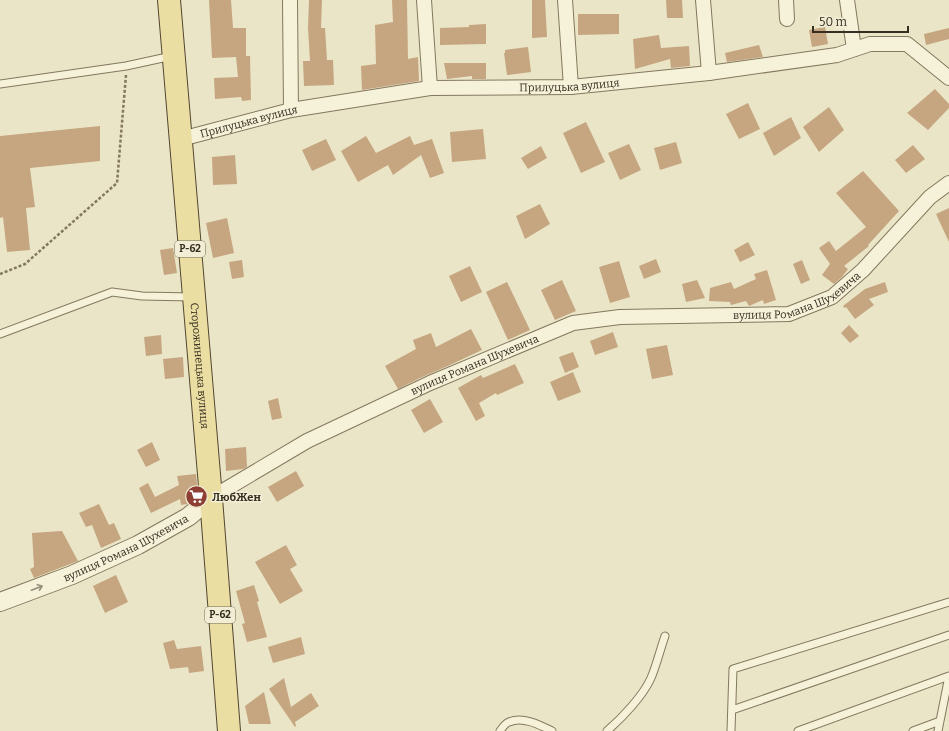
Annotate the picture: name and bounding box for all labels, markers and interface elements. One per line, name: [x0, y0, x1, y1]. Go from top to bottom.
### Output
scale bar: [813, 8, 908, 34]
text: 50 m: [819, 15, 848, 29]
street label: Прилуцька вулиця: [519, 76, 620, 94]
street label: Прилуцька вулиця: [199, 103, 298, 140]
road number: Р-62: [175, 241, 205, 257]
street label: вулиця Романа Шухевича: [733, 269, 863, 321]
street label: Сторожинецька вулиця: [188, 302, 212, 429]
street label: вулиця Романа Шухевича: [409, 332, 541, 398]
supermarket icon: ЛюбЖен: [184, 484, 210, 510]
place label: ЛюбЖен: [212, 491, 261, 504]
street label: вулиця Романа Шухевича: [61, 512, 190, 584]
one-way arrow: [30, 584, 42, 592]
road number: Р-62: [205, 607, 235, 623]

